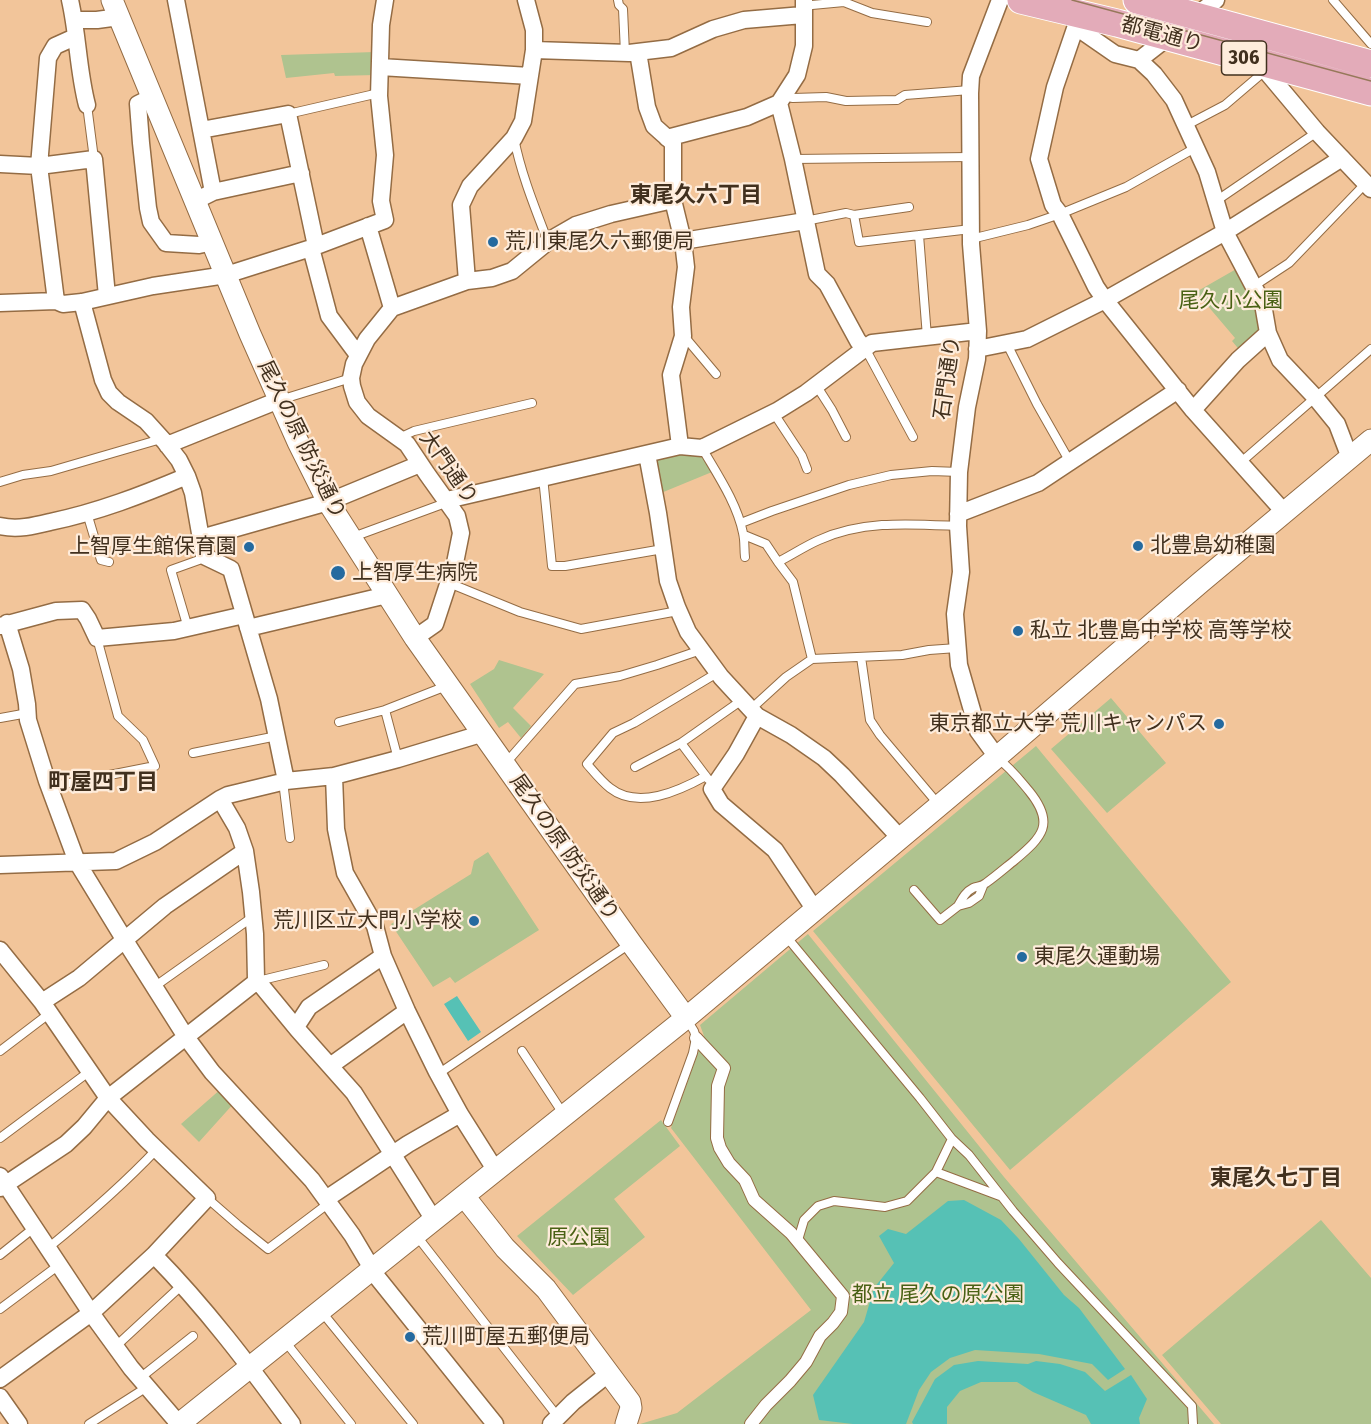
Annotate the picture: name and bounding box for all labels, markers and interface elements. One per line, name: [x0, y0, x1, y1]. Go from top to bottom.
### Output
street label: 都電通り: [1118, 12, 1206, 58]
road number: 306: [1222, 41, 1266, 75]
district label: 東尾久六丁目: [630, 183, 762, 209]
place label: 荒川東尾久六郵便局: [505, 229, 694, 255]
marker: 荒川東尾久六郵便局: [486, 235, 500, 249]
park label: 尾久小公園: [1179, 288, 1283, 314]
street label: 石門通り: [930, 335, 966, 421]
street label: 尾久の原 防災通り: [252, 357, 350, 523]
street label: 大門通り: [414, 426, 482, 510]
place label: 北豊島幼稚園: [1150, 533, 1276, 559]
place label: 上智厚生館保育園: [69, 534, 237, 560]
marker: 北豊島幼稚園: [1131, 539, 1145, 553]
marker: 上智厚生館保育園: [242, 540, 256, 554]
place label: 上智厚生病院: [352, 560, 478, 586]
marker: 上智厚生病院: [329, 564, 347, 582]
place label: 私立 北豊島中学校 高等学校: [1030, 618, 1292, 644]
marker: 私立 北豊島中学校 高等学校: [1011, 624, 1025, 638]
place label: 東京都立大学 荒川キャンパス: [929, 711, 1207, 737]
marker: 東京都立大学 荒川キャンパス: [1212, 717, 1226, 731]
district label: 町屋四丁目: [48, 770, 158, 796]
street label: 尾久の原 防災通り: [504, 770, 624, 926]
place label: 荒川区立大門小学校: [273, 908, 462, 934]
marker: 荒川区立大門小学校: [467, 914, 481, 928]
place label: 東尾久運動場: [1034, 944, 1160, 970]
marker: 東尾久運動場: [1015, 950, 1029, 964]
district label: 東尾久七丁目: [1210, 1166, 1342, 1192]
park label: 原公園: [548, 1225, 610, 1251]
park label: 都立 尾久の原公園: [852, 1282, 1024, 1308]
place label: 荒川町屋五郵便局: [422, 1324, 590, 1350]
marker: 荒川町屋五郵便局: [403, 1330, 417, 1344]

